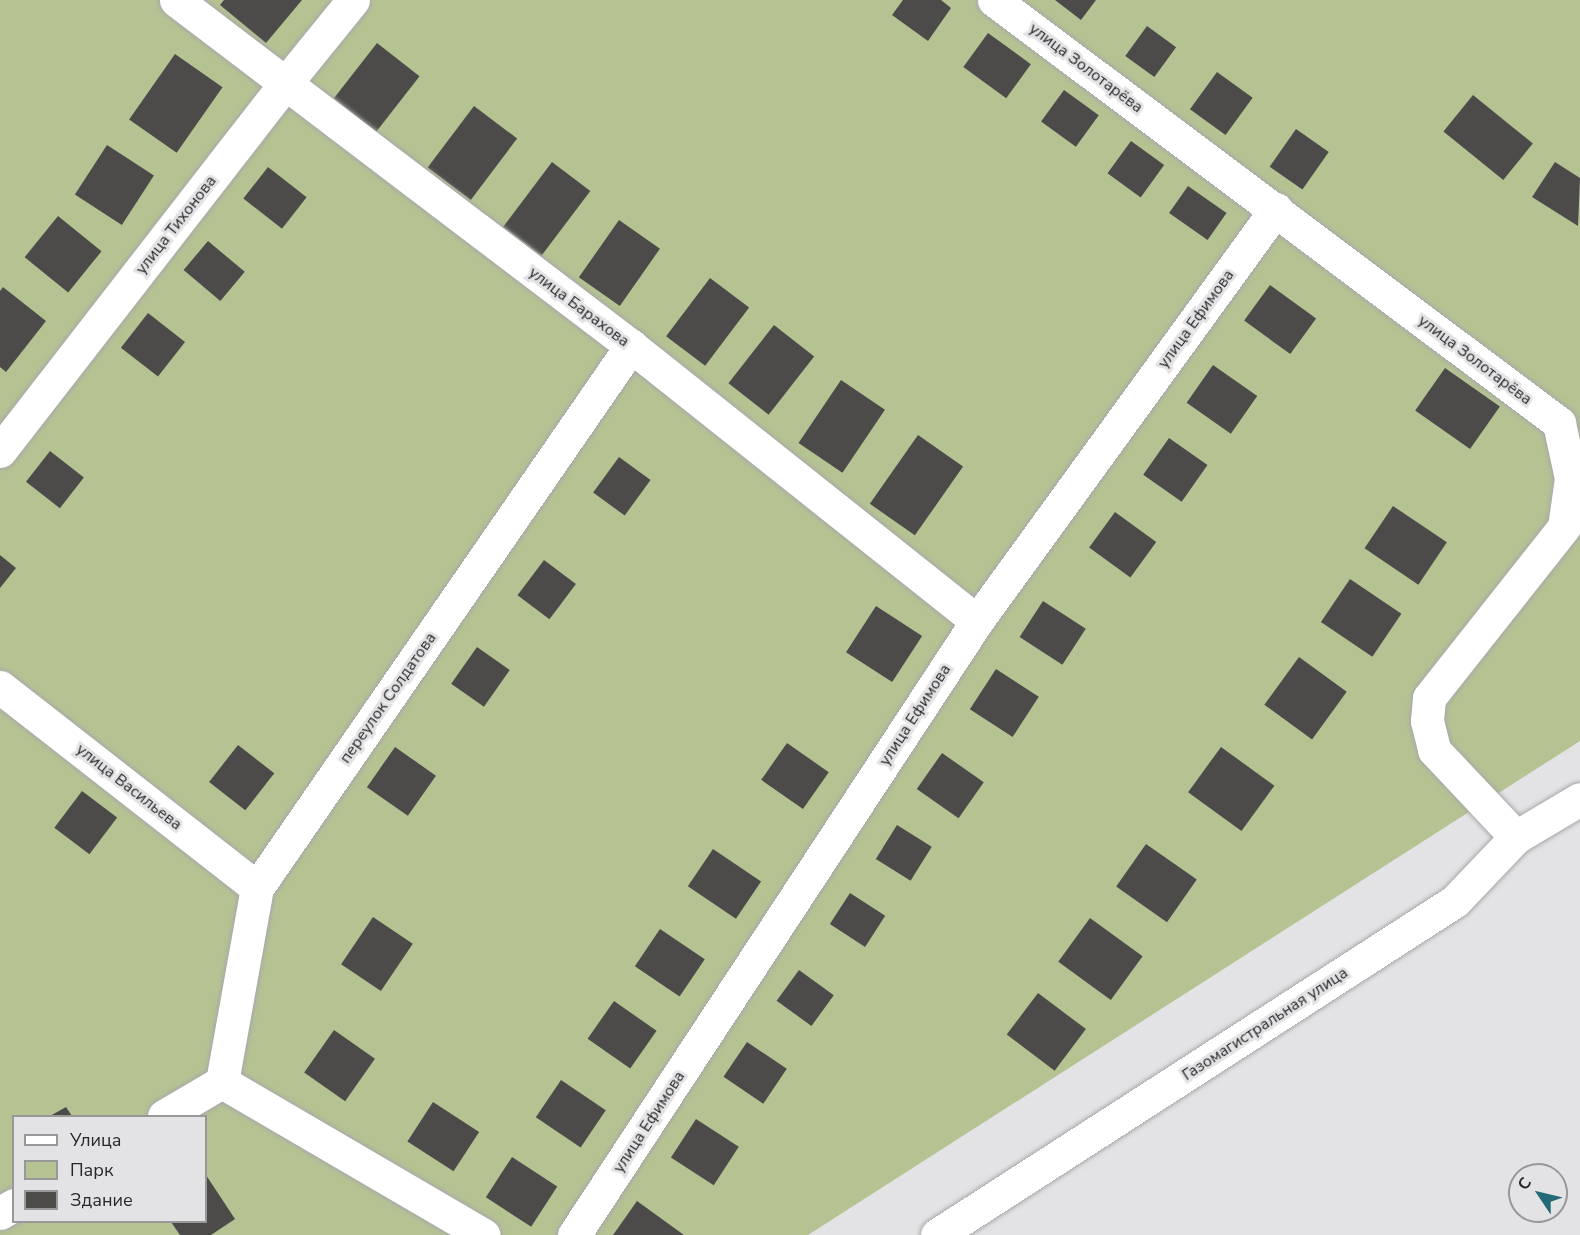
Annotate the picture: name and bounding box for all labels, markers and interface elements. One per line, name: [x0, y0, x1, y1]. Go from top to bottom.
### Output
street label: улица Золотарёва: [1025, 19, 1147, 117]
street label: улица Тихонова: [132, 172, 220, 278]
street label: улица Барахова: [525, 263, 633, 351]
street label: улица Ефимова: [1154, 266, 1238, 372]
street label: улица Золотарёва: [1414, 311, 1536, 409]
street label: переулок Солдатова: [336, 629, 440, 767]
street label: улица Ефимова: [875, 661, 955, 769]
street label: улица Васильева: [72, 740, 186, 834]
street label: Газомагистральная улица: [1179, 963, 1351, 1085]
street label: улица Ефимова: [609, 1068, 689, 1176]
legend: [12, 1115, 207, 1223]
text: Улица: [70, 1128, 121, 1152]
text: Парк: [70, 1158, 113, 1182]
north arrow: [1508, 1163, 1568, 1223]
text: С: [1513, 1173, 1537, 1195]
text: Здание: [70, 1188, 133, 1212]

